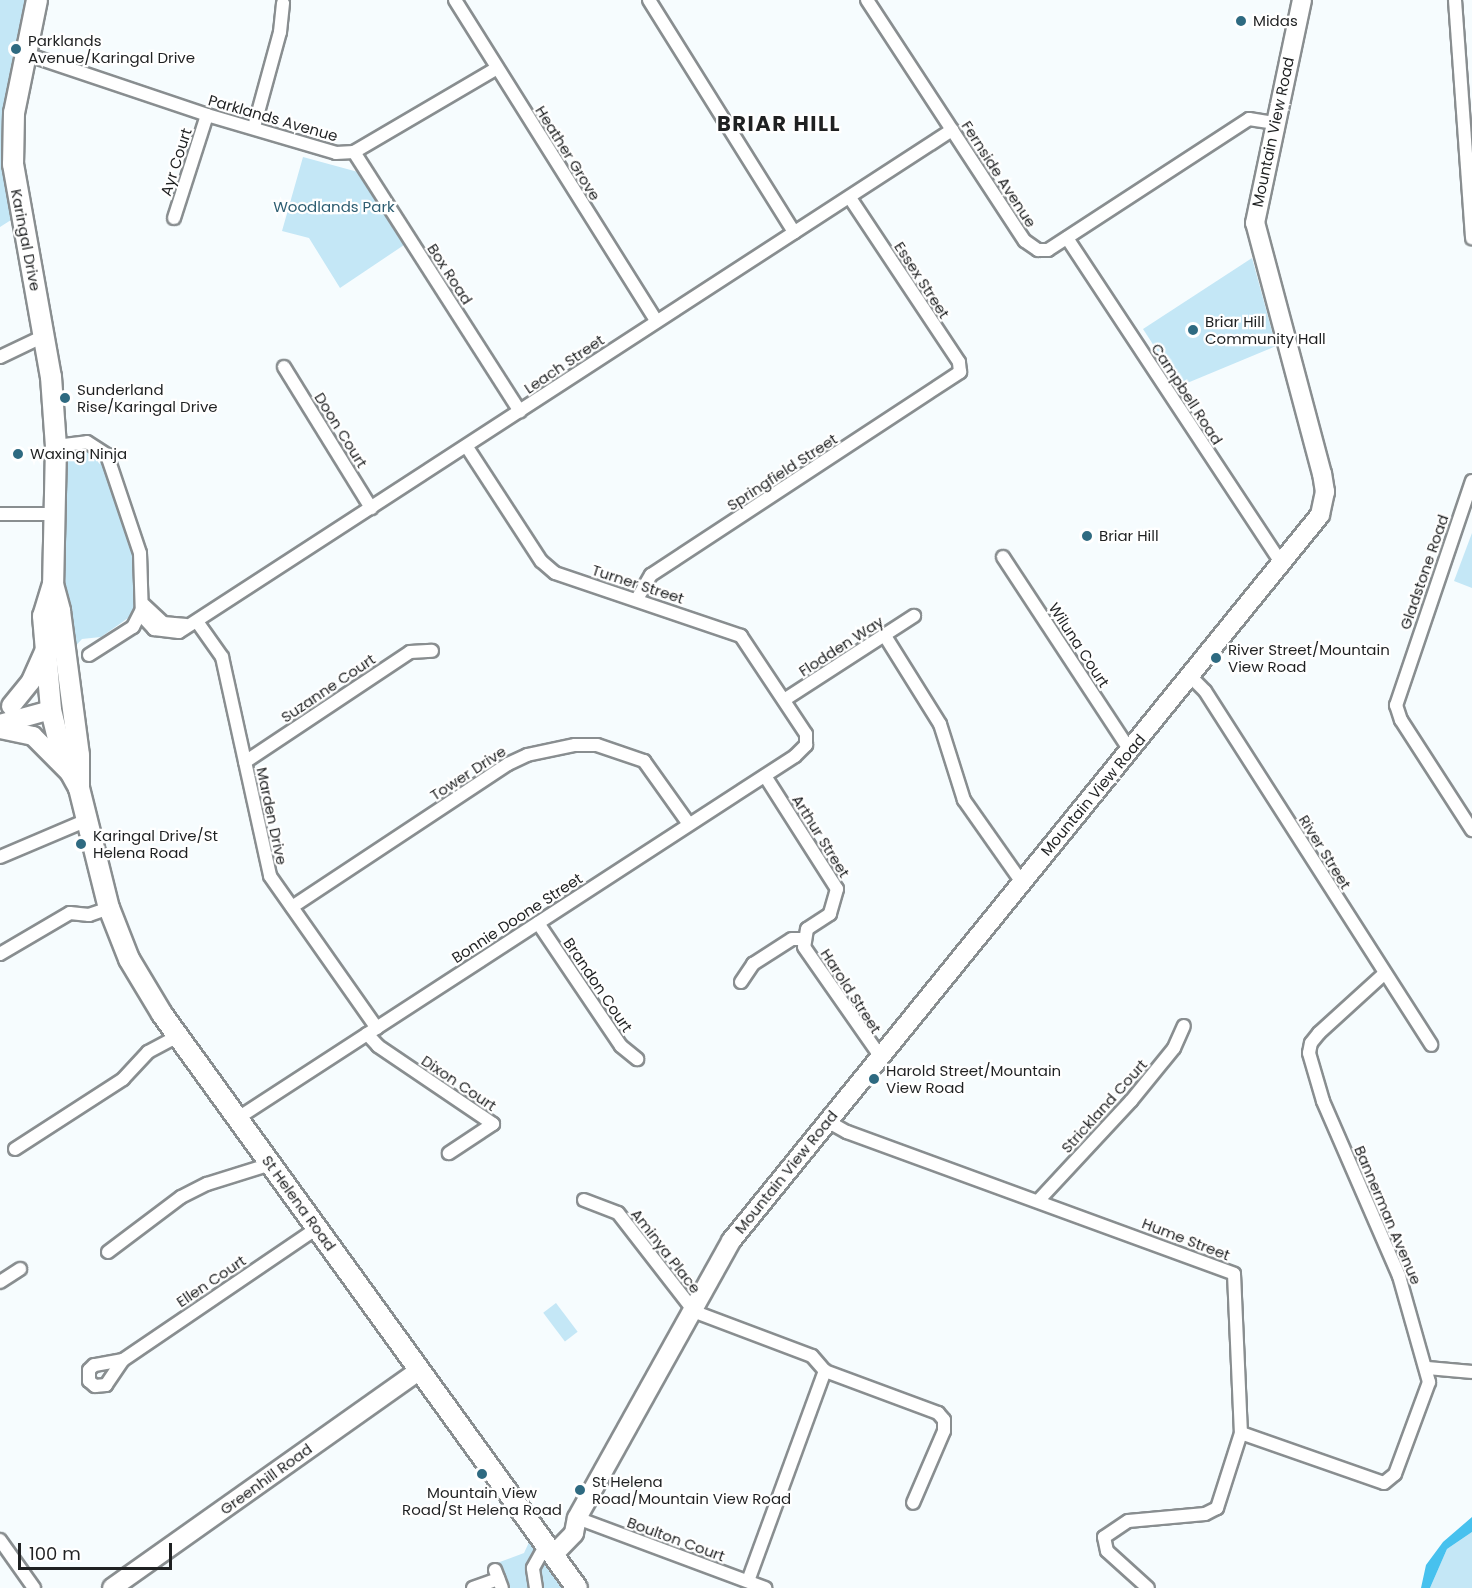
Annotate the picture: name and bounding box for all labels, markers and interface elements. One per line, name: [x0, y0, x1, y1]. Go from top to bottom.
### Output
place label: Midas: [1253, 12, 1298, 30]
marker: Midas: [1234, 14, 1248, 28]
place label: Parklands Avenue/Karingal Drive: [28, 31, 195, 66]
marker: Parklands Avenue/Karingal Drive: [9, 42, 23, 56]
street label: Mountain View Road: [1248, 55, 1298, 209]
street label: Parklands Avenue: [206, 91, 340, 145]
street label: Heather Grove: [532, 102, 604, 204]
district label: BRIAR HILL: [717, 111, 841, 137]
street label: Fernside Avenue: [958, 117, 1040, 231]
street label: Ayr Court: [157, 126, 195, 198]
street label: Karingal Drive: [7, 187, 45, 293]
park label: Woodlands Park: [273, 198, 395, 216]
street label: Essex Street: [891, 238, 953, 322]
street label: Box Road: [424, 240, 476, 308]
place label: Briar Hill Community Hall: [1205, 312, 1326, 347]
marker: Briar Hill Community Hall: [1186, 323, 1200, 337]
street label: Leach Street: [521, 331, 607, 397]
street label: Campbell Road: [1148, 340, 1226, 448]
place label: Sunderland Rise/Karingal Drive: [77, 380, 218, 415]
street label: Doon Court: [311, 389, 371, 471]
marker: Sunderland Rise/Karingal Drive: [58, 391, 72, 405]
street label: Springfield Street: [724, 430, 840, 514]
place label: Waxing Ninja: [30, 445, 127, 463]
marker: Waxing Ninja: [11, 447, 25, 461]
street label: Gladstone Road: [1396, 512, 1452, 632]
place label: Briar Hill: [1099, 527, 1159, 545]
marker: Briar Hill: [1080, 529, 1094, 543]
street label: Turner Street: [590, 561, 686, 607]
street label: Wiluna Court: [1045, 599, 1113, 691]
street label: Flodden Way: [795, 612, 887, 680]
place label: River Street/Mountain View Road: [1228, 640, 1390, 675]
street label: Suzanne Court: [277, 650, 379, 726]
marker: River Street/Mountain View Road: [1209, 651, 1223, 665]
street label: Mountain View Road: [1037, 731, 1149, 859]
street label: Tower Drive: [427, 742, 509, 804]
street label: Marden Drive: [253, 766, 291, 866]
street label: Arthur Street: [788, 791, 854, 881]
street label: River Street: [1295, 812, 1355, 892]
place label: Karingal Drive/St Helena Road: [93, 826, 218, 861]
marker: Karingal Drive/St Helena Road: [74, 837, 88, 851]
street label: Bonnie Doone Street: [449, 869, 585, 967]
street label: Brandon Court: [560, 934, 636, 1036]
street label: Harold Street: [817, 945, 885, 1037]
street label: Dixon Court: [418, 1051, 500, 1115]
street label: Strickland Court: [1057, 1055, 1151, 1157]
place label: Harold Street/Mountain View Road: [886, 1061, 1061, 1096]
marker: Harold Street/Mountain View Road: [867, 1072, 881, 1086]
street label: Mountain View Road: [731, 1107, 841, 1237]
street label: Bannerman Avenue: [1351, 1143, 1425, 1287]
street label: St Helena Road: [258, 1152, 340, 1254]
street label: Aminya Place: [627, 1205, 705, 1297]
street label: Hume Street: [1140, 1214, 1232, 1264]
street label: Ellen Court: [173, 1251, 249, 1311]
street label: Greenhill Road: [217, 1440, 315, 1518]
marker: Mountain View Road/St Helena Road: [475, 1467, 489, 1481]
place label: St Helena Road/Mountain View Road: [592, 1472, 791, 1507]
place label: Mountain View Road/St Helena Road: [402, 1483, 562, 1518]
marker: St Helena Road/Mountain View Road: [573, 1483, 587, 1497]
street label: Boulton Court: [625, 1513, 727, 1565]
scale bar: [21, 1531, 176, 1569]
text: 100 m: [29, 1541, 81, 1566]

